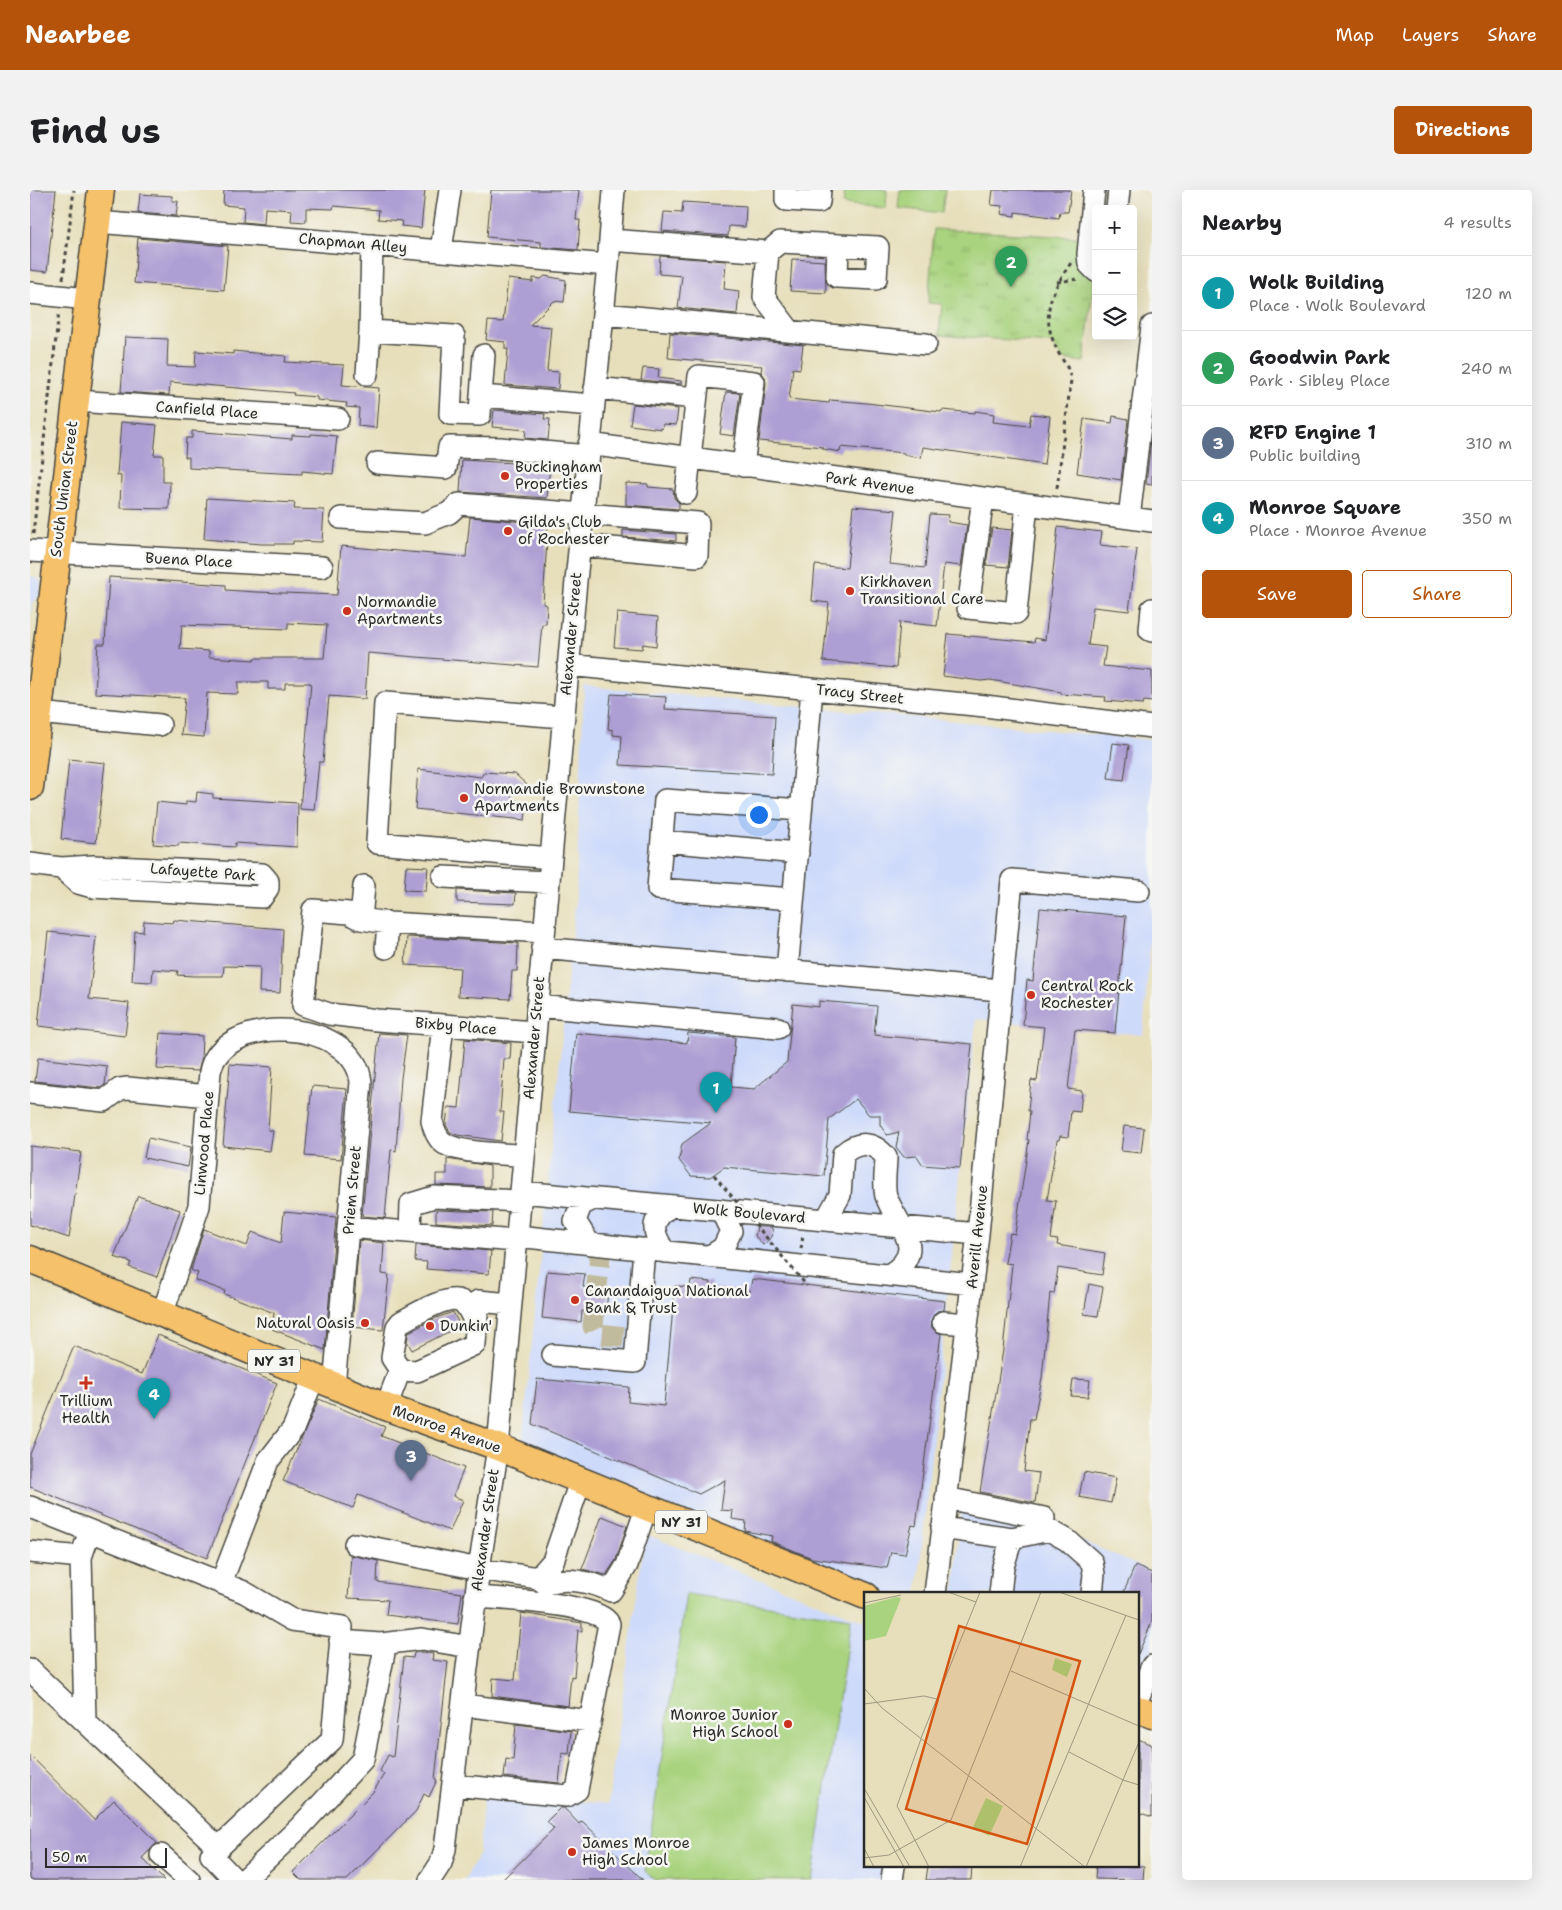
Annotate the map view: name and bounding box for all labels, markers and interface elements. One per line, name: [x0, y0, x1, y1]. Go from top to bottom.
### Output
text: Nearbee: [25, 19, 131, 51]
text: Map: [1336, 23, 1374, 47]
text: Layers: [1402, 23, 1459, 47]
text: Share: [1487, 23, 1537, 47]
button: Directions: [1394, 106, 1532, 154]
text: Find us: [30, 107, 161, 154]
map controls: [1092, 205, 1137, 340]
button: +: [1092, 205, 1137, 250]
text: Nearby: [1202, 209, 1282, 237]
text: 4 results: [1443, 212, 1512, 233]
street label: Chapman Alley: [298, 228, 408, 258]
pin: 2: [995, 246, 1027, 287]
button: −: [1092, 250, 1137, 295]
text: Wolk Building: [1249, 270, 1384, 295]
text: 1: [1214, 283, 1222, 304]
text: 120 m: [1465, 283, 1512, 304]
button: layers: [1092, 295, 1137, 340]
text: Place · Wolk Boulevard: [1249, 295, 1426, 316]
text: Goodwin Park: [1249, 345, 1390, 370]
text: 2: [1212, 358, 1224, 379]
text: 240 m: [1460, 358, 1512, 379]
text: Park · Sibley Place: [1249, 370, 1390, 391]
street label: Canfield Place: [155, 396, 259, 424]
street label: South Union Street: [46, 420, 82, 558]
text: RFD Engine 1: [1249, 420, 1376, 445]
text: 3: [1212, 433, 1224, 454]
text: 310 m: [1465, 433, 1512, 454]
text: Public building: [1249, 445, 1361, 466]
place label: Buckingham Properties: [515, 457, 602, 494]
street label: Park Avenue: [824, 467, 916, 499]
marker: Buckingham Properties: [499, 470, 511, 482]
text: Monroe Square: [1249, 495, 1401, 520]
text: 4: [1212, 508, 1224, 529]
text: 350 m: [1461, 508, 1512, 529]
place label: Gilda's Club of Rochester: [518, 512, 610, 549]
text: Place · Monroe Avenue: [1249, 520, 1427, 541]
marker: Gilda's Club of Rochester: [502, 525, 514, 537]
street label: Buena Place: [145, 548, 233, 572]
button: Save: [1202, 570, 1352, 618]
button: Share: [1362, 570, 1512, 618]
street label: Alexander Street: [556, 571, 586, 697]
place label: Kirkhaven Transitional Care: [860, 572, 984, 609]
marker: Kirkhaven Transitional Care: [844, 585, 856, 597]
place label: Normandie Apartments: [357, 592, 443, 629]
marker: Normandie Apartments: [341, 605, 353, 617]
street label: Tracy Street: [815, 679, 905, 709]
place label: Normandie Brownstone Apartments: [474, 779, 645, 816]
marker: Normandie Brownstone Apartments: [458, 792, 470, 804]
your location: [746, 802, 772, 828]
street label: Lafayette Park: [149, 858, 257, 886]
street label: Alexander Street: [519, 975, 549, 1101]
place label: Central Rock Rochester: [1041, 976, 1134, 1013]
marker: Central Rock Rochester: [1025, 989, 1037, 1001]
street label: Bixby Place: [414, 1012, 498, 1040]
pin: 1: [700, 1072, 732, 1113]
street label: Linwood Place: [189, 1090, 219, 1196]
street label: Priem Street: [338, 1145, 366, 1235]
street label: Averill Avenue: [962, 1184, 992, 1290]
street label: Wolk Boulevard: [692, 1198, 807, 1228]
place label: Canandaigua National Bank & Trust: [585, 1281, 749, 1318]
marker: Canandaigua National Bank & Trust: [569, 1294, 581, 1306]
place label: Natural Oasis: [256, 1313, 355, 1333]
place label: Dunkin': [440, 1316, 492, 1336]
marker: Natural Oasis: [359, 1317, 371, 1329]
marker: Dunkin': [424, 1320, 436, 1332]
road number: NY 31: [248, 1350, 300, 1372]
marker: Trillium Health: [79, 1376, 93, 1390]
pin: 4: [138, 1378, 170, 1419]
place label: Trillium Health: [59, 1391, 113, 1428]
street label: Monroe Avenue: [390, 1400, 504, 1458]
pin: 3: [395, 1440, 427, 1481]
street label: Alexander Street: [466, 1467, 504, 1593]
road number: NY 31: [655, 1510, 707, 1534]
inset map: [864, 1592, 1140, 1868]
place label: Monroe Junior High School: [670, 1705, 778, 1742]
marker: Monroe Junior High School: [782, 1718, 794, 1730]
place label: James Monroe High School: [582, 1833, 690, 1870]
scale bar: [45, 1845, 168, 1868]
marker: James Monroe High School: [566, 1846, 578, 1858]
text: 50 m: [52, 1848, 87, 1866]

